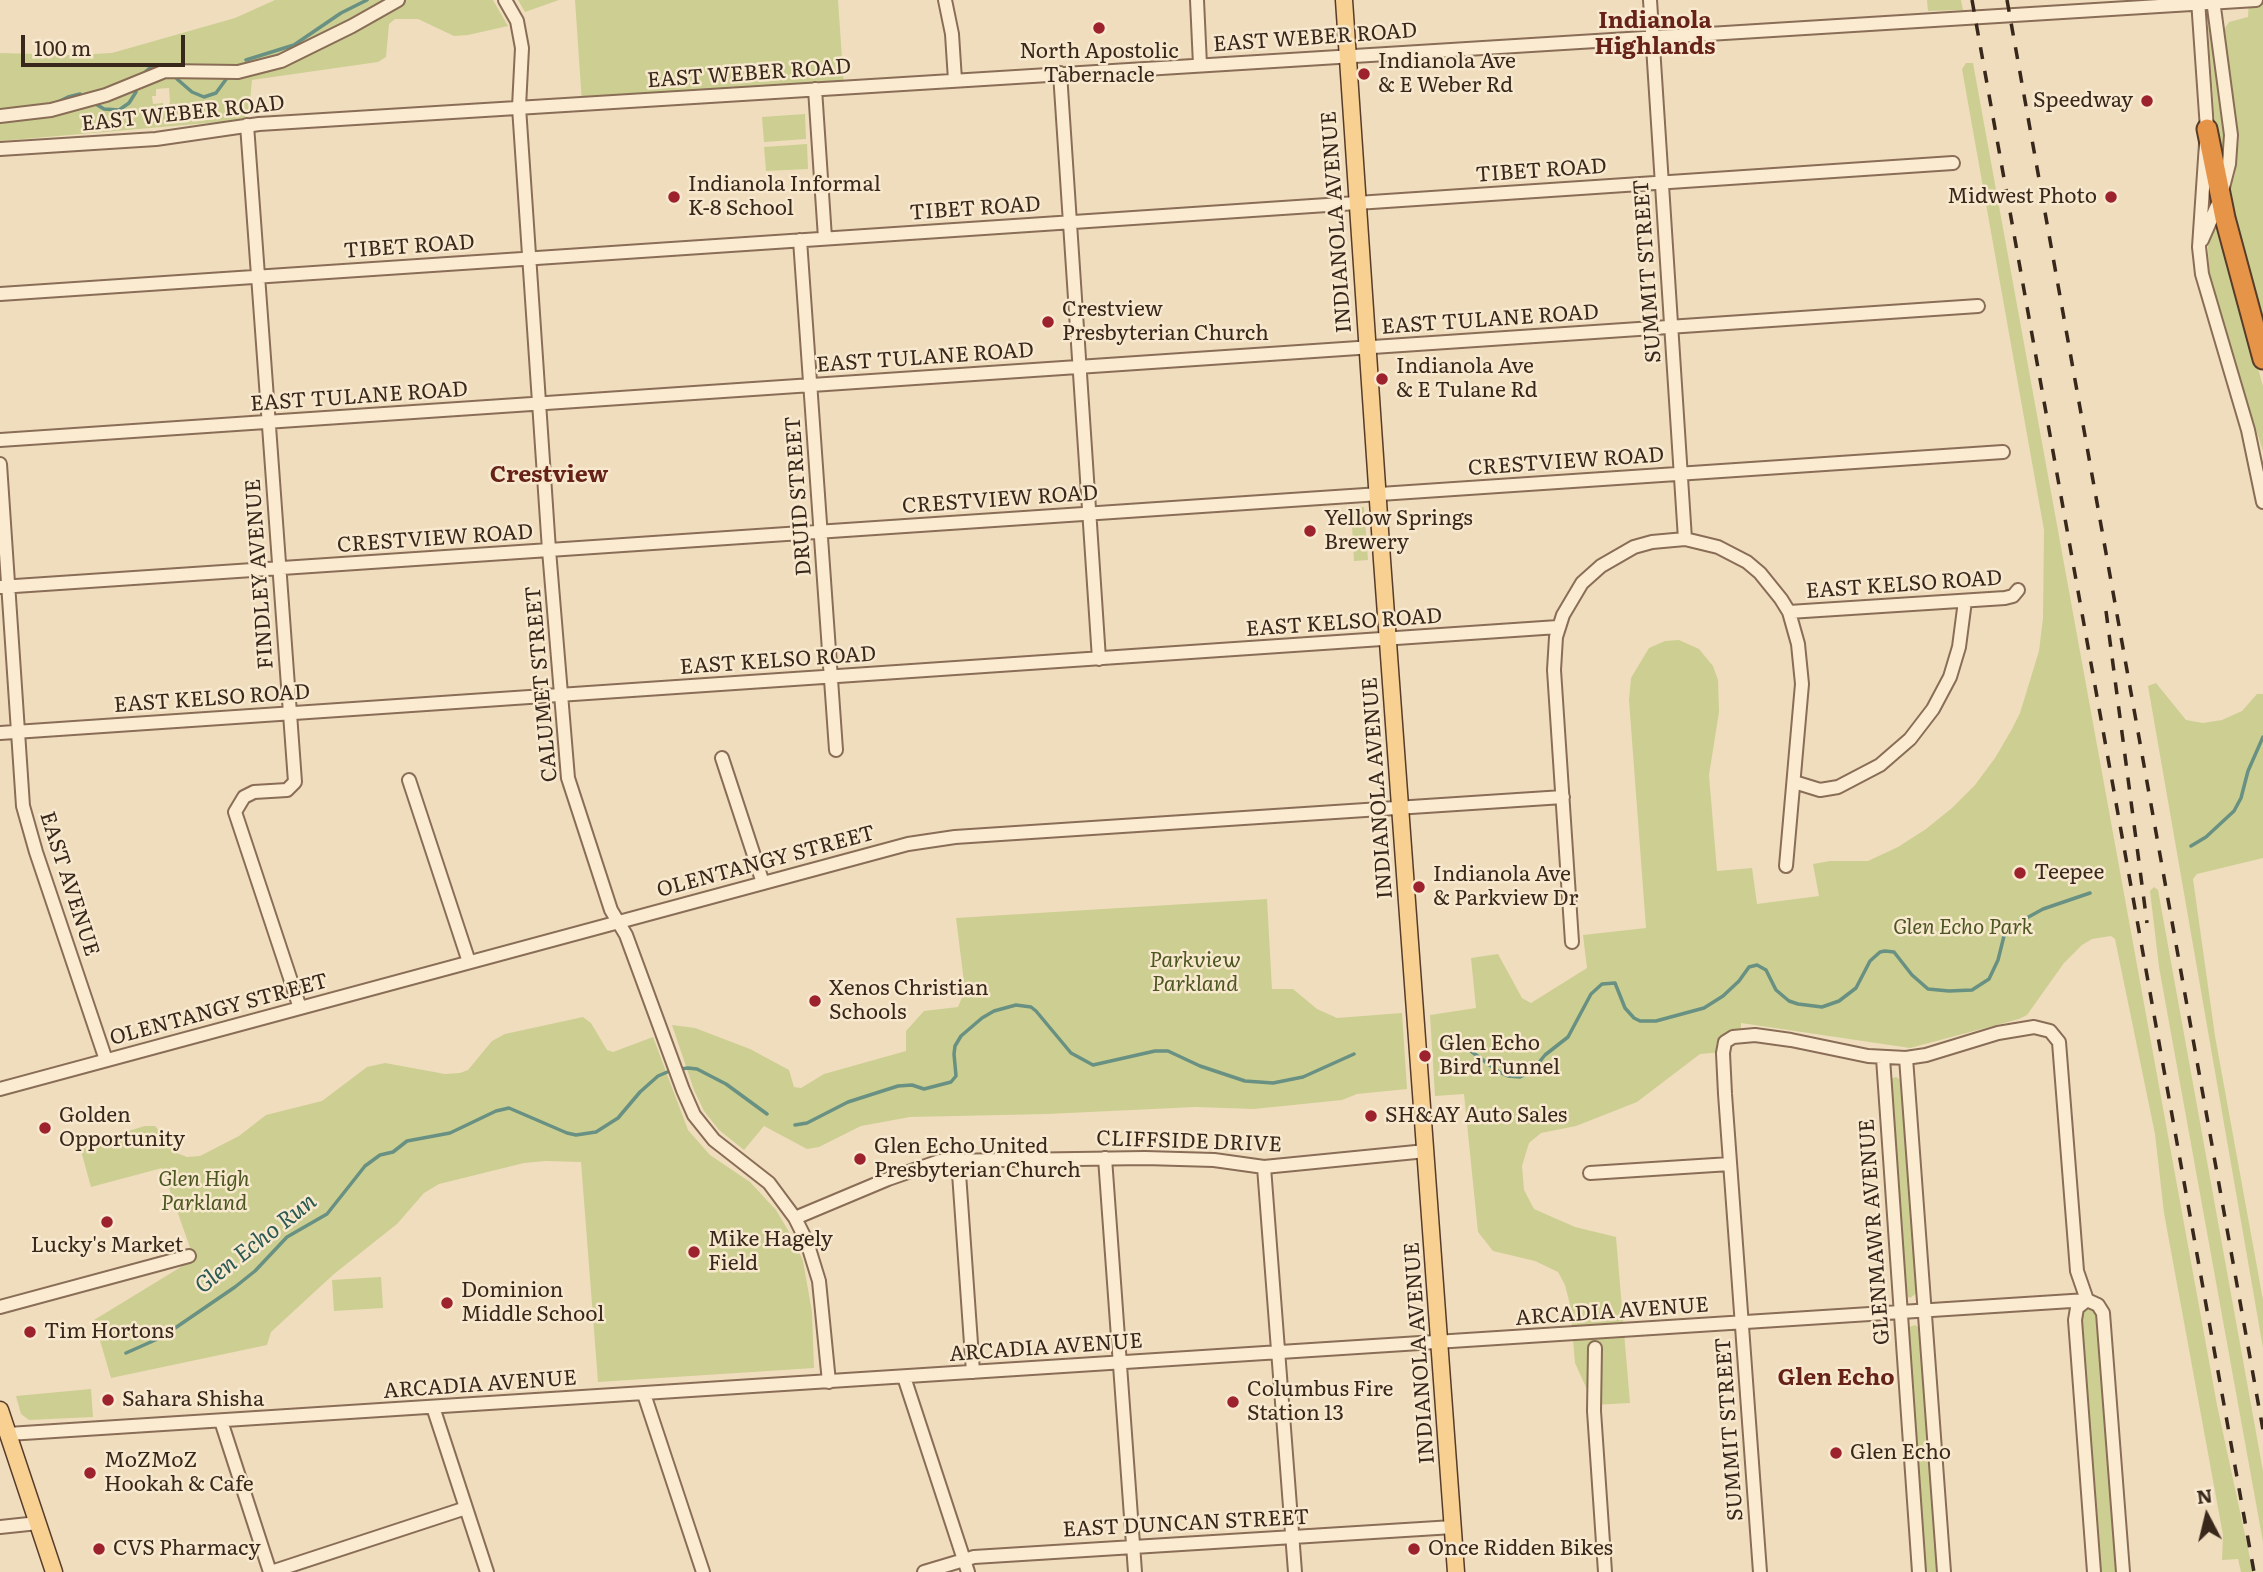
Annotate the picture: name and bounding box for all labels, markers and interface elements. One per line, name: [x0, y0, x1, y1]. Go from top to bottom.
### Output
district label: Indianola Highlands: [1594, 7, 1716, 61]
street label: EAST WEBER ROAD: [1212, 18, 1418, 58]
marker: North Apostolic Tabernacle: [1091, 20, 1107, 36]
scale bar: [24, 21, 189, 65]
text: 100 m: [34, 31, 91, 62]
place label: North Apostolic Tabernacle: [1019, 39, 1179, 89]
place label: Indianola Ave & E Weber Rd: [1378, 49, 1516, 99]
street label: EAST WEBER ROAD: [646, 54, 852, 94]
marker: Indianola Ave & E Weber Rd: [1356, 66, 1372, 82]
place label: Speedway: [2033, 88, 2133, 114]
street label: EAST WEBER ROAD: [80, 91, 286, 137]
marker: Speedway: [2139, 93, 2155, 109]
street label: INDIANOLA AVENUE: [1317, 110, 1357, 334]
street label: TIBET ROAD: [1475, 154, 1607, 188]
place label: Indianola Informal K-8 School: [688, 172, 881, 222]
street label: SUMMIT STREET: [1629, 178, 1667, 364]
place label: Midwest Photo: [1947, 184, 2097, 210]
marker: Indianola Informal K-8 School: [666, 189, 682, 205]
marker: Midwest Photo: [2103, 189, 2119, 205]
street label: TIBET ROAD: [909, 192, 1041, 226]
street label: TIBET ROAD: [343, 230, 475, 264]
place label: Crestview Presbyterian Church: [1062, 297, 1269, 347]
street label: EAST TULANE ROAD: [1380, 300, 1600, 340]
marker: Crestview Presbyterian Church: [1040, 314, 1056, 330]
street label: EAST TULANE ROAD: [815, 338, 1035, 378]
place label: Indianola Ave & E Tulane Rd: [1396, 354, 1538, 404]
marker: Indianola Ave & E Tulane Rd: [1374, 371, 1390, 387]
street label: EAST TULANE ROAD: [249, 377, 469, 417]
street label: DRUID STREET: [781, 415, 817, 577]
street label: CRESTVIEW ROAD: [1467, 443, 1665, 481]
district label: Crestview: [490, 461, 608, 489]
street label: FINDLEY AVENUE: [241, 478, 279, 670]
street label: CRESTVIEW ROAD: [901, 481, 1099, 519]
place label: Yellow Springs Brewery: [1324, 506, 1473, 556]
street label: CRESTVIEW ROAD: [336, 520, 534, 558]
marker: Yellow Springs Brewery: [1302, 523, 1318, 539]
street label: EAST KELSO ROAD: [1805, 566, 2003, 604]
street label: CALUMET STREET: [521, 585, 563, 783]
street label: EAST KELSO ROAD: [1245, 604, 1443, 642]
street label: EAST KELSO ROAD: [679, 642, 877, 680]
street label: INDIANOLA AVENUE: [1358, 676, 1398, 900]
street label: EAST KELSO ROAD: [113, 680, 311, 718]
street label: EAST AVENUE: [34, 808, 104, 960]
street label: OLENTANGY STREET: [654, 821, 878, 903]
place label: Teepee: [2034, 860, 2104, 886]
place label: Indianola Ave & Parkview Dr: [1433, 862, 1579, 912]
marker: Teepee: [2012, 865, 2028, 881]
marker: Indianola Ave & Parkview Dr: [1411, 879, 1427, 895]
park label: Glen Echo Park: [1893, 915, 2033, 941]
park label: Parkview Parkland: [1149, 948, 1241, 998]
street label: OLENTANGY STREET: [107, 969, 331, 1051]
place label: Xenos Christian Schools: [829, 976, 989, 1026]
marker: Xenos Christian Schools: [807, 993, 823, 1009]
place label: Glen Echo Bird Tunnel: [1439, 1031, 1560, 1081]
marker: Glen Echo Bird Tunnel: [1417, 1048, 1433, 1064]
place label: Golden Opportunity: [59, 1103, 185, 1153]
place label: SH&AY Auto Sales: [1385, 1103, 1567, 1129]
marker: SH&AY Auto Sales: [1363, 1108, 1379, 1124]
street label: GLENMAWR AVENUE: [1855, 1118, 1895, 1346]
marker: Golden Opportunity: [37, 1120, 53, 1136]
street label: CLIFFSIDE DRIVE: [1096, 1126, 1282, 1158]
place label: Glen Echo United Presbyterian Church: [874, 1134, 1081, 1184]
marker: Glen Echo United Presbyterian Church: [852, 1151, 868, 1167]
park label: Glen High Parkland: [158, 1167, 250, 1217]
water label: Glen Echo Run: [190, 1188, 322, 1300]
marker: Lucky's Market: [99, 1214, 115, 1230]
place label: Mike Hagely Field: [708, 1227, 833, 1277]
place label: Lucky's Market: [31, 1233, 183, 1259]
street label: INDIANOLA AVENUE: [1400, 1241, 1440, 1465]
marker: Mike Hagely Field: [686, 1244, 702, 1260]
place label: Dominion Middle School: [461, 1278, 604, 1328]
street label: ARCADIA AVENUE: [1514, 1293, 1710, 1331]
marker: Dominion Middle School: [439, 1295, 455, 1311]
place label: Tim Hortons: [44, 1319, 174, 1345]
marker: Tim Hortons: [22, 1324, 38, 1340]
street label: ARCADIA AVENUE: [948, 1329, 1144, 1367]
street label: SUMMIT STREET: [1711, 1336, 1749, 1522]
district label: Glen Echo: [1777, 1364, 1895, 1392]
street label: ARCADIA AVENUE: [382, 1366, 578, 1404]
place label: Columbus Fire Station 13: [1247, 1377, 1394, 1427]
place label: Sahara Shisha: [122, 1387, 264, 1413]
marker: Sahara Shisha: [100, 1392, 116, 1408]
marker: Columbus Fire Station 13: [1225, 1394, 1241, 1410]
place label: Glen Echo: [1850, 1440, 1951, 1466]
marker: Glen Echo: [1828, 1445, 1844, 1461]
place label: MoZMoZ Hookah & Cafe: [104, 1448, 254, 1498]
marker: MoZMoZ Hookah & Cafe: [82, 1465, 98, 1481]
text: N: [2195, 1480, 2214, 1510]
north arrow: [2172, 1481, 2242, 1551]
street label: EAST DUNCAN STREET: [1062, 1505, 1310, 1543]
place label: CVS Pharmacy: [113, 1536, 261, 1562]
place label: Once Ridden Bikes: [1428, 1536, 1613, 1562]
marker: CVS Pharmacy: [91, 1541, 107, 1557]
marker: Once Ridden Bikes: [1406, 1541, 1422, 1557]

